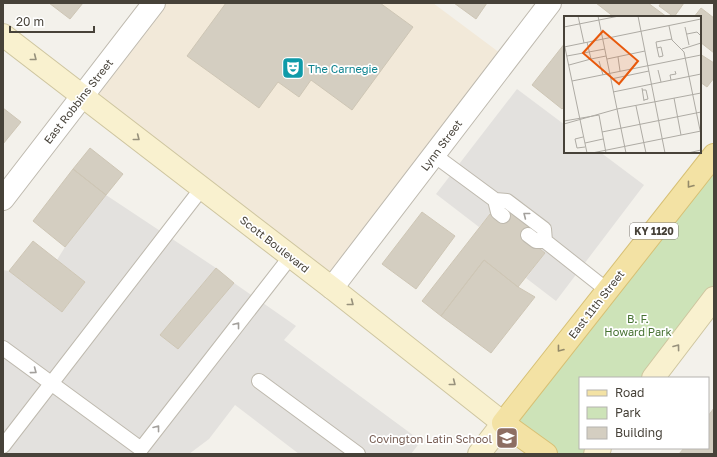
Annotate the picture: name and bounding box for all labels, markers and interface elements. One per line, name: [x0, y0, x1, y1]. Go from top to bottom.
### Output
scale bar: [10, 8, 94, 34]
text: 20 m: [16, 14, 44, 29]
inset map: [564, 16, 701, 153]
one-way arrow: [29, 54, 36, 61]
theatre icon: The Carnegie: [280, 55, 306, 81]
street label: East Robbins Street: [41, 56, 115, 146]
place label: The Carnegie: [308, 62, 378, 75]
street label: Lynn Street: [418, 117, 464, 173]
one-way arrow: [132, 133, 139, 140]
one-way arrow: [687, 181, 694, 188]
street label: Scott Boulevard: [238, 213, 312, 275]
one-way arrow: [523, 213, 530, 220]
road number: KY 1120: [630, 223, 678, 239]
street label: East 11th Street: [565, 267, 627, 341]
one-way arrow: [346, 298, 353, 305]
park label: B. F. Howard Park: [604, 312, 672, 338]
one-way arrow: [232, 323, 239, 330]
one-way arrow: [672, 344, 680, 351]
one-way arrow: [558, 345, 565, 352]
one-way arrow: [30, 366, 37, 373]
legend: [579, 377, 709, 449]
one-way arrow: [448, 379, 455, 386]
text: Road: [615, 385, 644, 400]
text: Park: [615, 405, 641, 420]
one-way arrow: [152, 425, 159, 432]
school or university icon: Covington Latin School: [494, 425, 520, 451]
text: Building: [615, 425, 663, 440]
place label: Covington Latin School: [369, 432, 492, 445]

